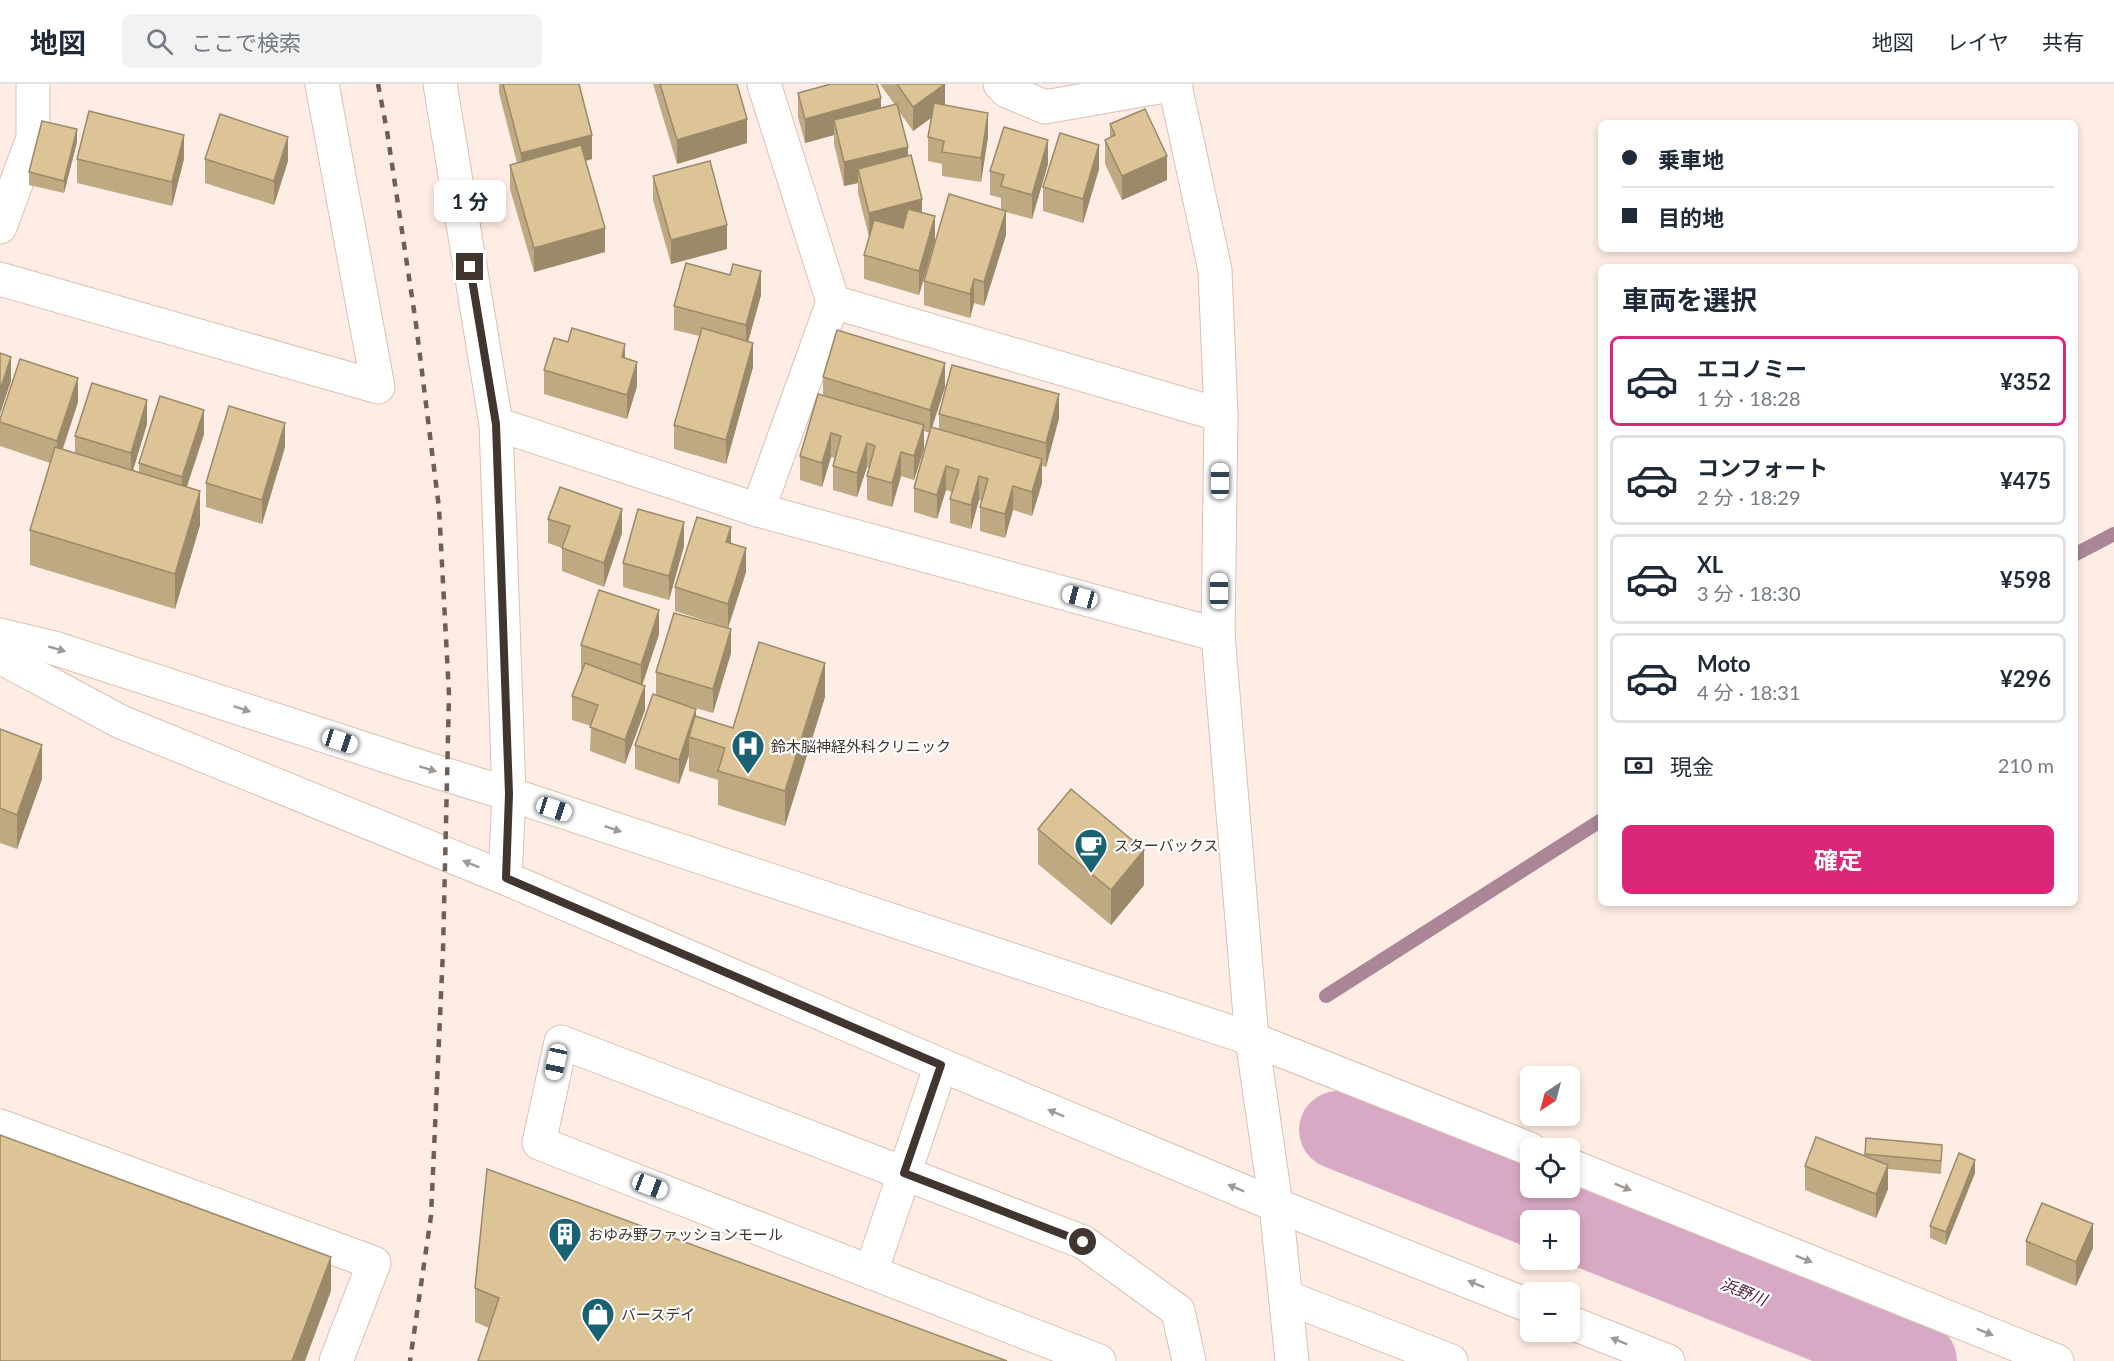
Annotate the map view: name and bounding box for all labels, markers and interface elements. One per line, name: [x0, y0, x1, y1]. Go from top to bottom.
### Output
search box: [122, 14, 542, 68]
text: 地図: [30, 25, 86, 59]
icon: search: [143, 25, 176, 58]
text: ここで検索: [191, 29, 301, 56]
text: 地図: [1872, 29, 1914, 54]
text: レイヤ: [1947, 29, 2009, 54]
text: 共有: [2042, 29, 2084, 54]
text: 乗車地: [1658, 146, 1724, 173]
callout: 1 分: [434, 180, 506, 222]
text: 1 分: [452, 189, 488, 213]
text: 目的地: [1658, 204, 1724, 231]
route end: [456, 253, 483, 280]
text: 車両を選択: [1622, 283, 1757, 316]
icon: car: [1625, 354, 1679, 408]
text: エコノミー: [1697, 355, 1807, 382]
text: ¥352: [2000, 368, 2051, 395]
text: 1 分 · 18:28: [1697, 386, 1801, 410]
icon: car: [1625, 453, 1679, 507]
text: コンフォート: [1697, 454, 1828, 481]
car: [1211, 463, 1229, 499]
text: ¥475: [2000, 467, 2051, 494]
text: 2 分 · 18:29: [1697, 485, 1801, 509]
text: XL: [1697, 551, 1723, 578]
icon: car: [1625, 552, 1679, 606]
text: ¥598: [2000, 566, 2051, 593]
car: [1210, 573, 1228, 609]
text: 3 分 · 18:30: [1697, 581, 1801, 605]
car: [1060, 584, 1100, 610]
one-way arrow: [48, 645, 66, 654]
text: Moto: [1697, 650, 1751, 677]
icon: car: [1625, 651, 1679, 705]
text: ¥296: [2000, 665, 2051, 692]
text: 4 分 · 18:31: [1697, 680, 1801, 704]
one-way arrow: [233, 705, 251, 714]
car: [320, 727, 360, 755]
hospital icon: 鈴木脳神経外科クリニック: [730, 728, 766, 775]
place label: 鈴木脳神経外科クリニック: [771, 737, 951, 755]
icon: cash: [1622, 749, 1655, 782]
text: 現金: [1670, 753, 1714, 780]
text: 210 m: [1998, 753, 2054, 777]
one-way arrow: [419, 765, 437, 774]
car: [534, 795, 574, 823]
one-way arrow: [604, 824, 622, 834]
button: 確定: [1622, 825, 2054, 894]
cafe icon: スターバックス: [1073, 827, 1109, 874]
place label: スターバックス: [1114, 836, 1218, 854]
one-way arrow: [462, 859, 480, 868]
car: [543, 1043, 569, 1081]
north arrow: [1520, 1066, 1580, 1126]
map controls: [1520, 1066, 1580, 1342]
one-way arrow: [1047, 1108, 1065, 1118]
button: locate: [1520, 1138, 1580, 1198]
car: [630, 1171, 670, 1201]
one-way arrow: [1615, 1182, 1633, 1192]
one-way arrow: [1227, 1183, 1245, 1192]
button: +: [1520, 1210, 1580, 1270]
building icon: おゆみ野ファッションモール: [547, 1216, 583, 1263]
place label: おゆみ野ファッションモール: [588, 1225, 783, 1243]
route start: [1069, 1228, 1096, 1255]
one-way arrow: [1795, 1255, 1813, 1265]
water label: 浜野川: [1718, 1273, 1772, 1310]
one-way arrow: [1466, 1279, 1484, 1289]
button: −: [1520, 1282, 1580, 1342]
shop icon: バースデイ: [580, 1296, 616, 1343]
place label: バースデイ: [621, 1305, 695, 1323]
one-way arrow: [1976, 1328, 1994, 1337]
one-way arrow: [1609, 1336, 1627, 1346]

